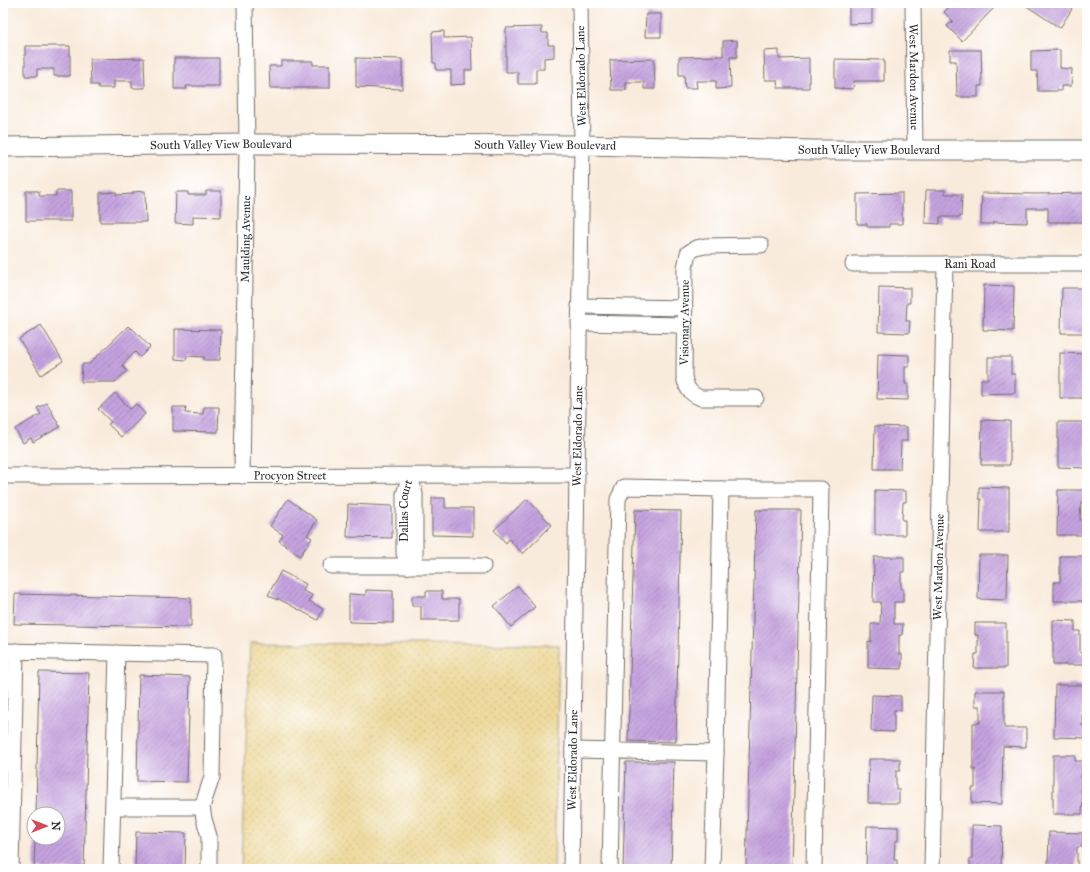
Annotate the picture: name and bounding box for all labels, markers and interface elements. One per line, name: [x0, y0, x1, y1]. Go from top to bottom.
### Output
street label: West Mardon Avenue: [906, 24, 922, 130]
street label: West Eldorado Lane: [573, 25, 589, 127]
street label: South Valley View Boulevard: [150, 137, 292, 152]
street label: South Valley View Boulevard: [474, 138, 616, 153]
street label: South Valley View Boulevard: [798, 143, 940, 157]
street label: Maulding Avenue: [238, 195, 254, 283]
street label: Rani Road: [944, 257, 996, 271]
street label: Visionary Avenue: [677, 280, 692, 366]
street label: West Eldorado Lane: [570, 385, 585, 487]
street label: Procyon Street: [253, 468, 327, 483]
street label: Dallas Court: [397, 477, 416, 542]
street label: West Mardon Avenue: [930, 514, 947, 620]
street label: West Eldorado Lane: [565, 709, 580, 811]
north arrow: [26, 806, 66, 846]
text: N: [49, 821, 62, 831]

